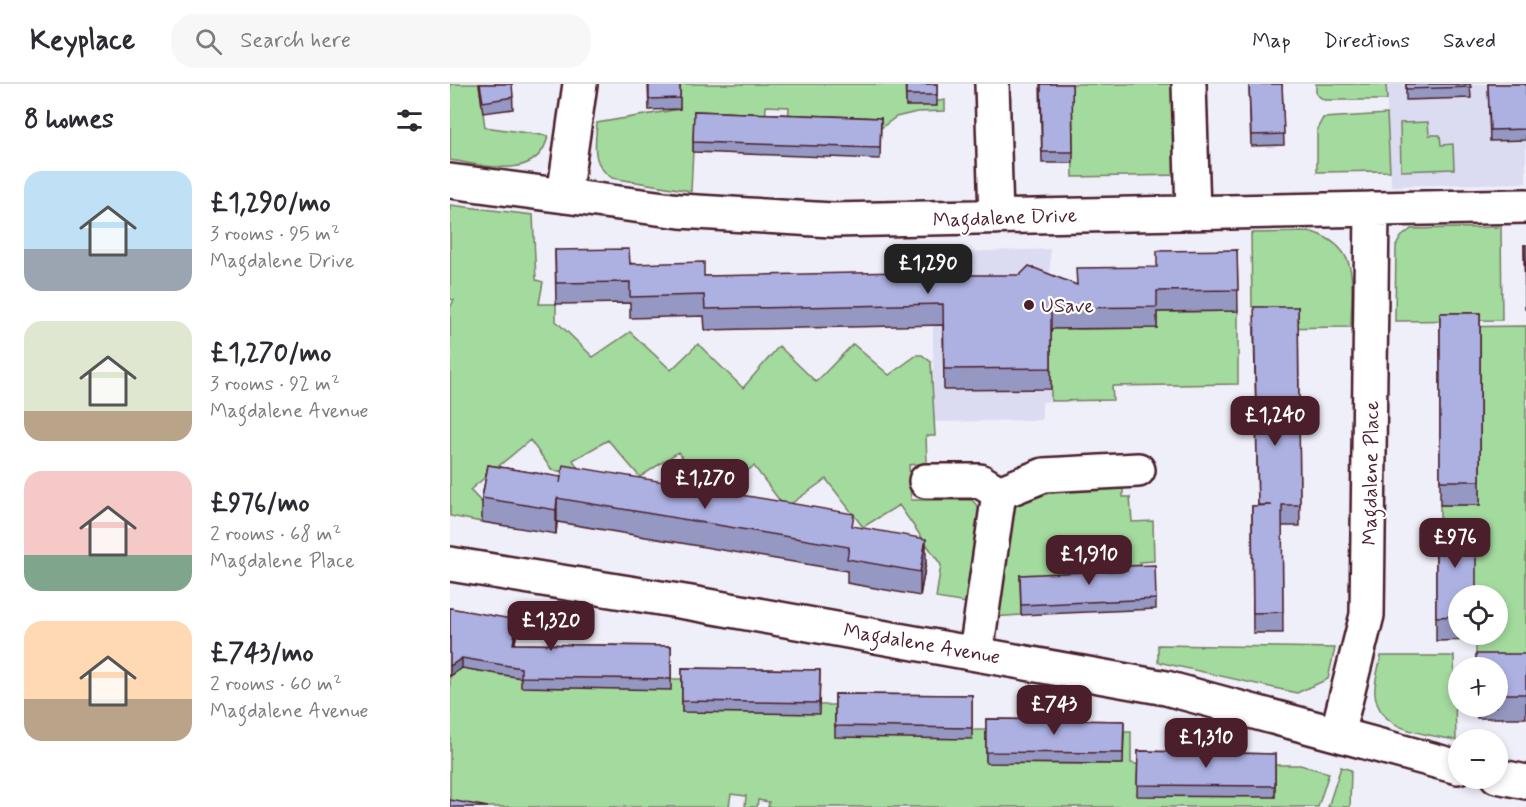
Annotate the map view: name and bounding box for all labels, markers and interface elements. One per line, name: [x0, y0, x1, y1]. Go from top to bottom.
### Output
search box: [171, 14, 591, 68]
text: Keyplace: [30, 23, 135, 60]
icon: search: [192, 25, 225, 58]
text: Search here: [240, 27, 351, 55]
text: Map: [1252, 27, 1291, 55]
text: Directions: [1324, 27, 1410, 55]
text: Saved: [1443, 27, 1496, 55]
text: 8 homes: [24, 103, 114, 137]
icon: filters: [393, 104, 426, 137]
text: £1,290/mo: [210, 187, 331, 221]
icon: home: [72, 195, 144, 267]
street label: Magdalene Drive: [932, 202, 1078, 237]
text: 3 rooms · 95 m²: [210, 221, 340, 248]
pin: £1,290: [879, 244, 977, 295]
text: Magdalene Drive: [210, 248, 354, 275]
text: £1,290: [898, 250, 958, 277]
place label: USave: [1041, 293, 1094, 320]
marker: USave: [1022, 298, 1036, 312]
text: £1,270/mo: [210, 337, 331, 371]
icon: home: [72, 345, 144, 417]
text: 3 rooms · 92 m²: [210, 371, 340, 398]
pin: £1,240: [1226, 396, 1324, 447]
text: Magdalene Avenue: [210, 398, 368, 425]
street label: Magdalene Place: [1357, 400, 1388, 546]
text: £1,240: [1245, 402, 1305, 429]
pin: £1,270: [656, 459, 754, 510]
text: £1,270: [675, 465, 735, 492]
text: £976/mo: [210, 487, 310, 521]
icon: home: [72, 495, 144, 567]
pin: £976: [1419, 518, 1491, 569]
text: 2 rooms · 68 m²: [210, 521, 341, 548]
text: £976: [1433, 524, 1477, 551]
pin: £1,910: [1040, 535, 1138, 586]
text: £1,910: [1060, 541, 1118, 568]
text: Magdalene Place: [210, 548, 355, 575]
map controls: [1448, 585, 1508, 789]
button: locate: [1448, 585, 1508, 645]
pin: £1,320: [502, 601, 600, 652]
text: £1,320: [522, 607, 580, 634]
street label: Magdalene Avenue: [841, 617, 1002, 674]
text: £743/mo: [210, 637, 314, 671]
icon: home: [72, 645, 144, 717]
button: +: [1448, 657, 1508, 717]
text: 2 rooms · 60 m²: [210, 671, 342, 698]
pin: £743: [1018, 685, 1090, 736]
text: £743: [1031, 691, 1077, 718]
text: Magdalene Avenue: [210, 698, 368, 725]
pin: £1,310: [1157, 718, 1255, 769]
text: £1,310: [1179, 724, 1233, 751]
button: −: [1448, 729, 1508, 789]

